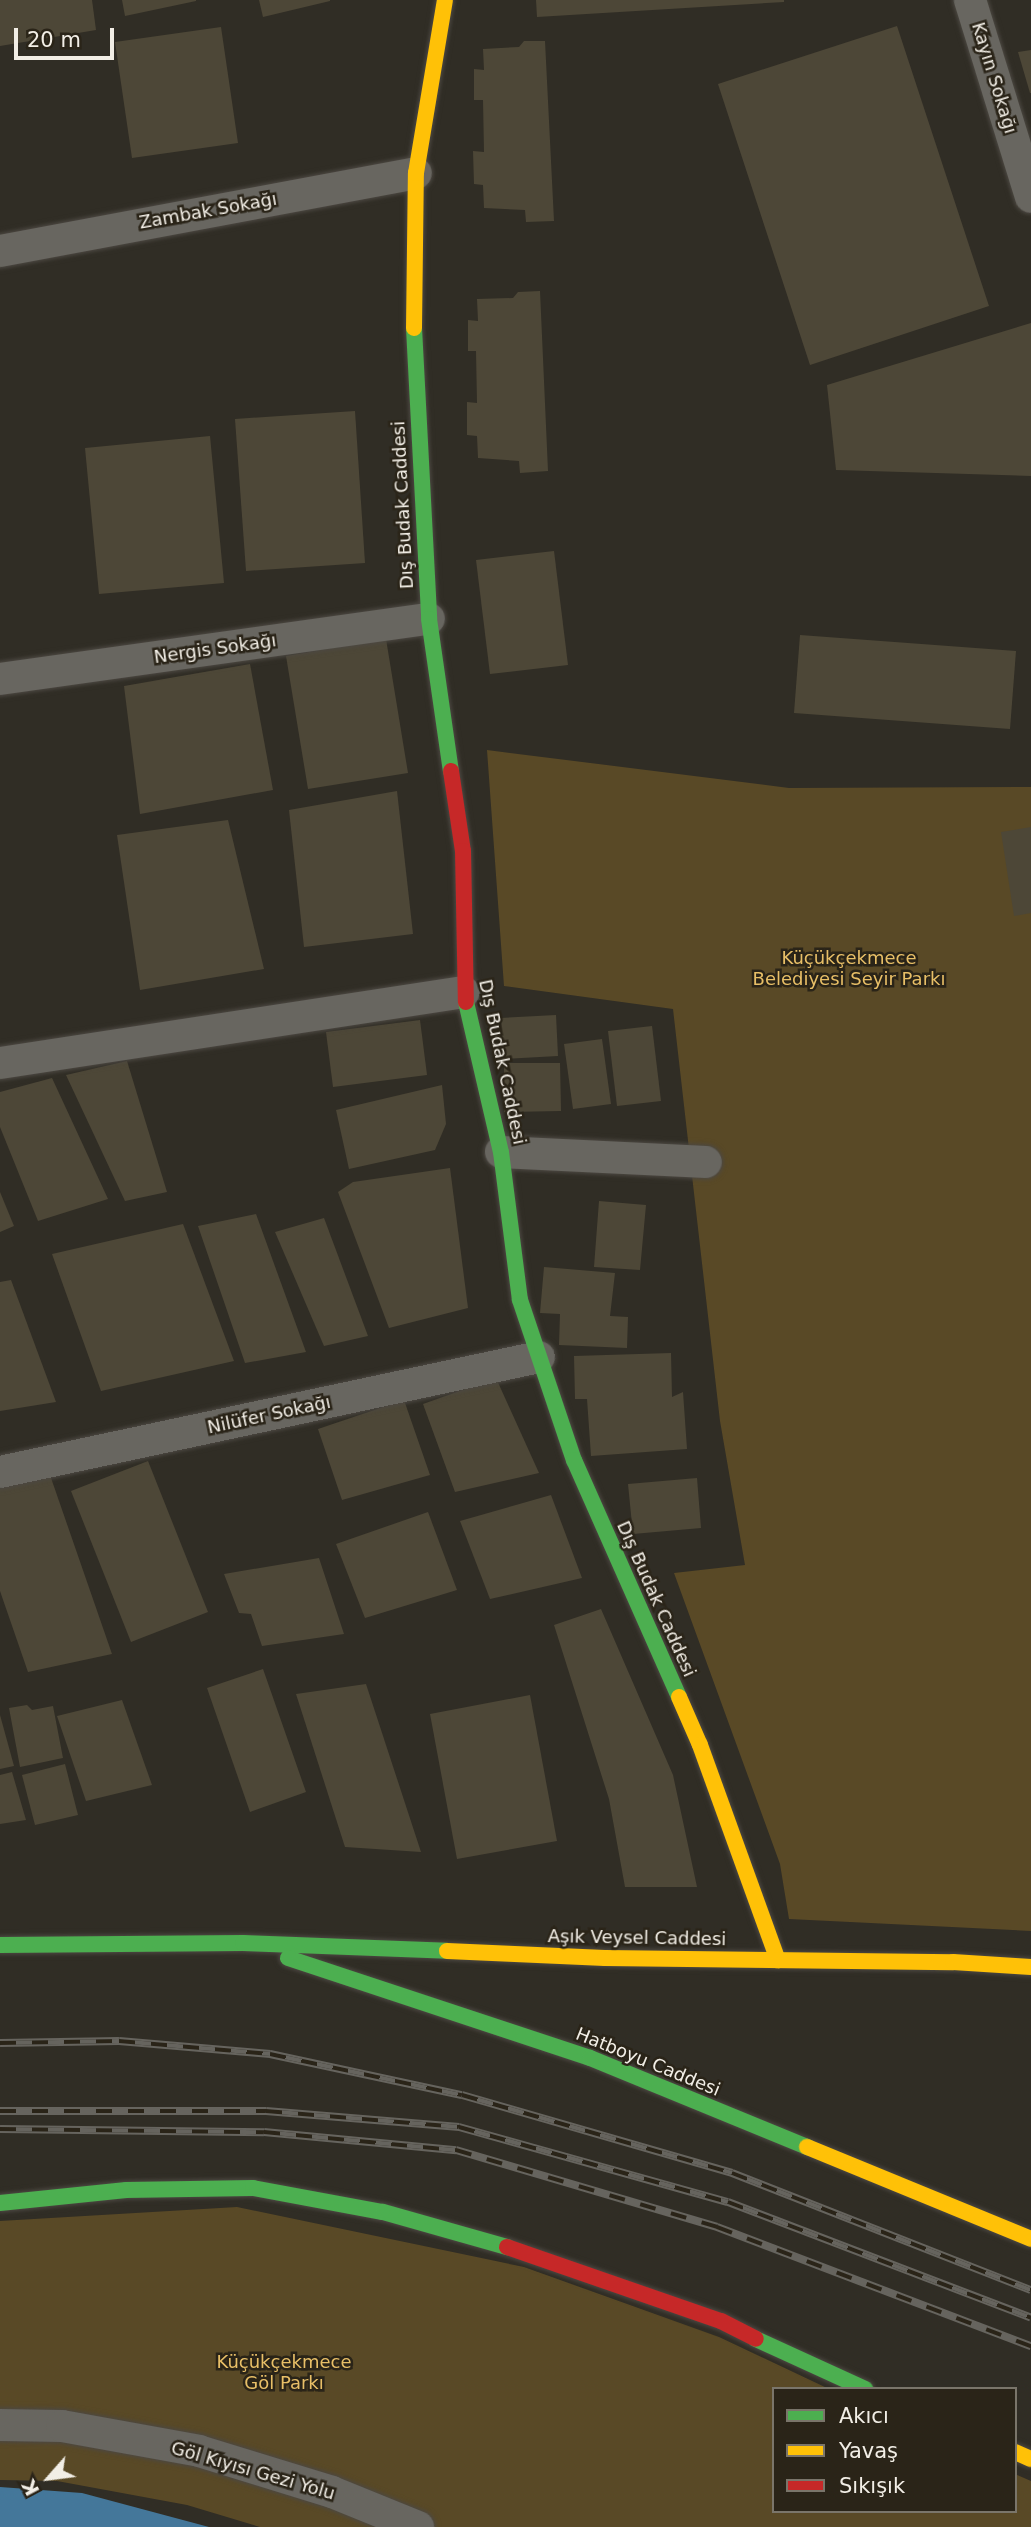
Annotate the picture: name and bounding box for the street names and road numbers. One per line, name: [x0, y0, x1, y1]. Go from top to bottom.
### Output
street label: Kayın Sokağı: [967, 20, 1021, 136]
street label: Zambak Sokağı: [137, 188, 279, 234]
street label: Dış Budak Caddesi: [388, 420, 418, 590]
street label: Nergis Sokağı: [153, 630, 277, 668]
street label: Dış Budak Caddesi: [474, 977, 530, 1147]
street label: Nilüfer Sokağı: [205, 1391, 333, 1439]
street label: Dış Budak Caddesi: [612, 1518, 700, 1680]
street label: Aşık Veysel Caddesi: [548, 1926, 726, 1950]
street label: Hatboyu Caddesi: [573, 2023, 723, 2101]
street label: Göl Kıyısı Gezi Yolu: [169, 2437, 337, 2505]

